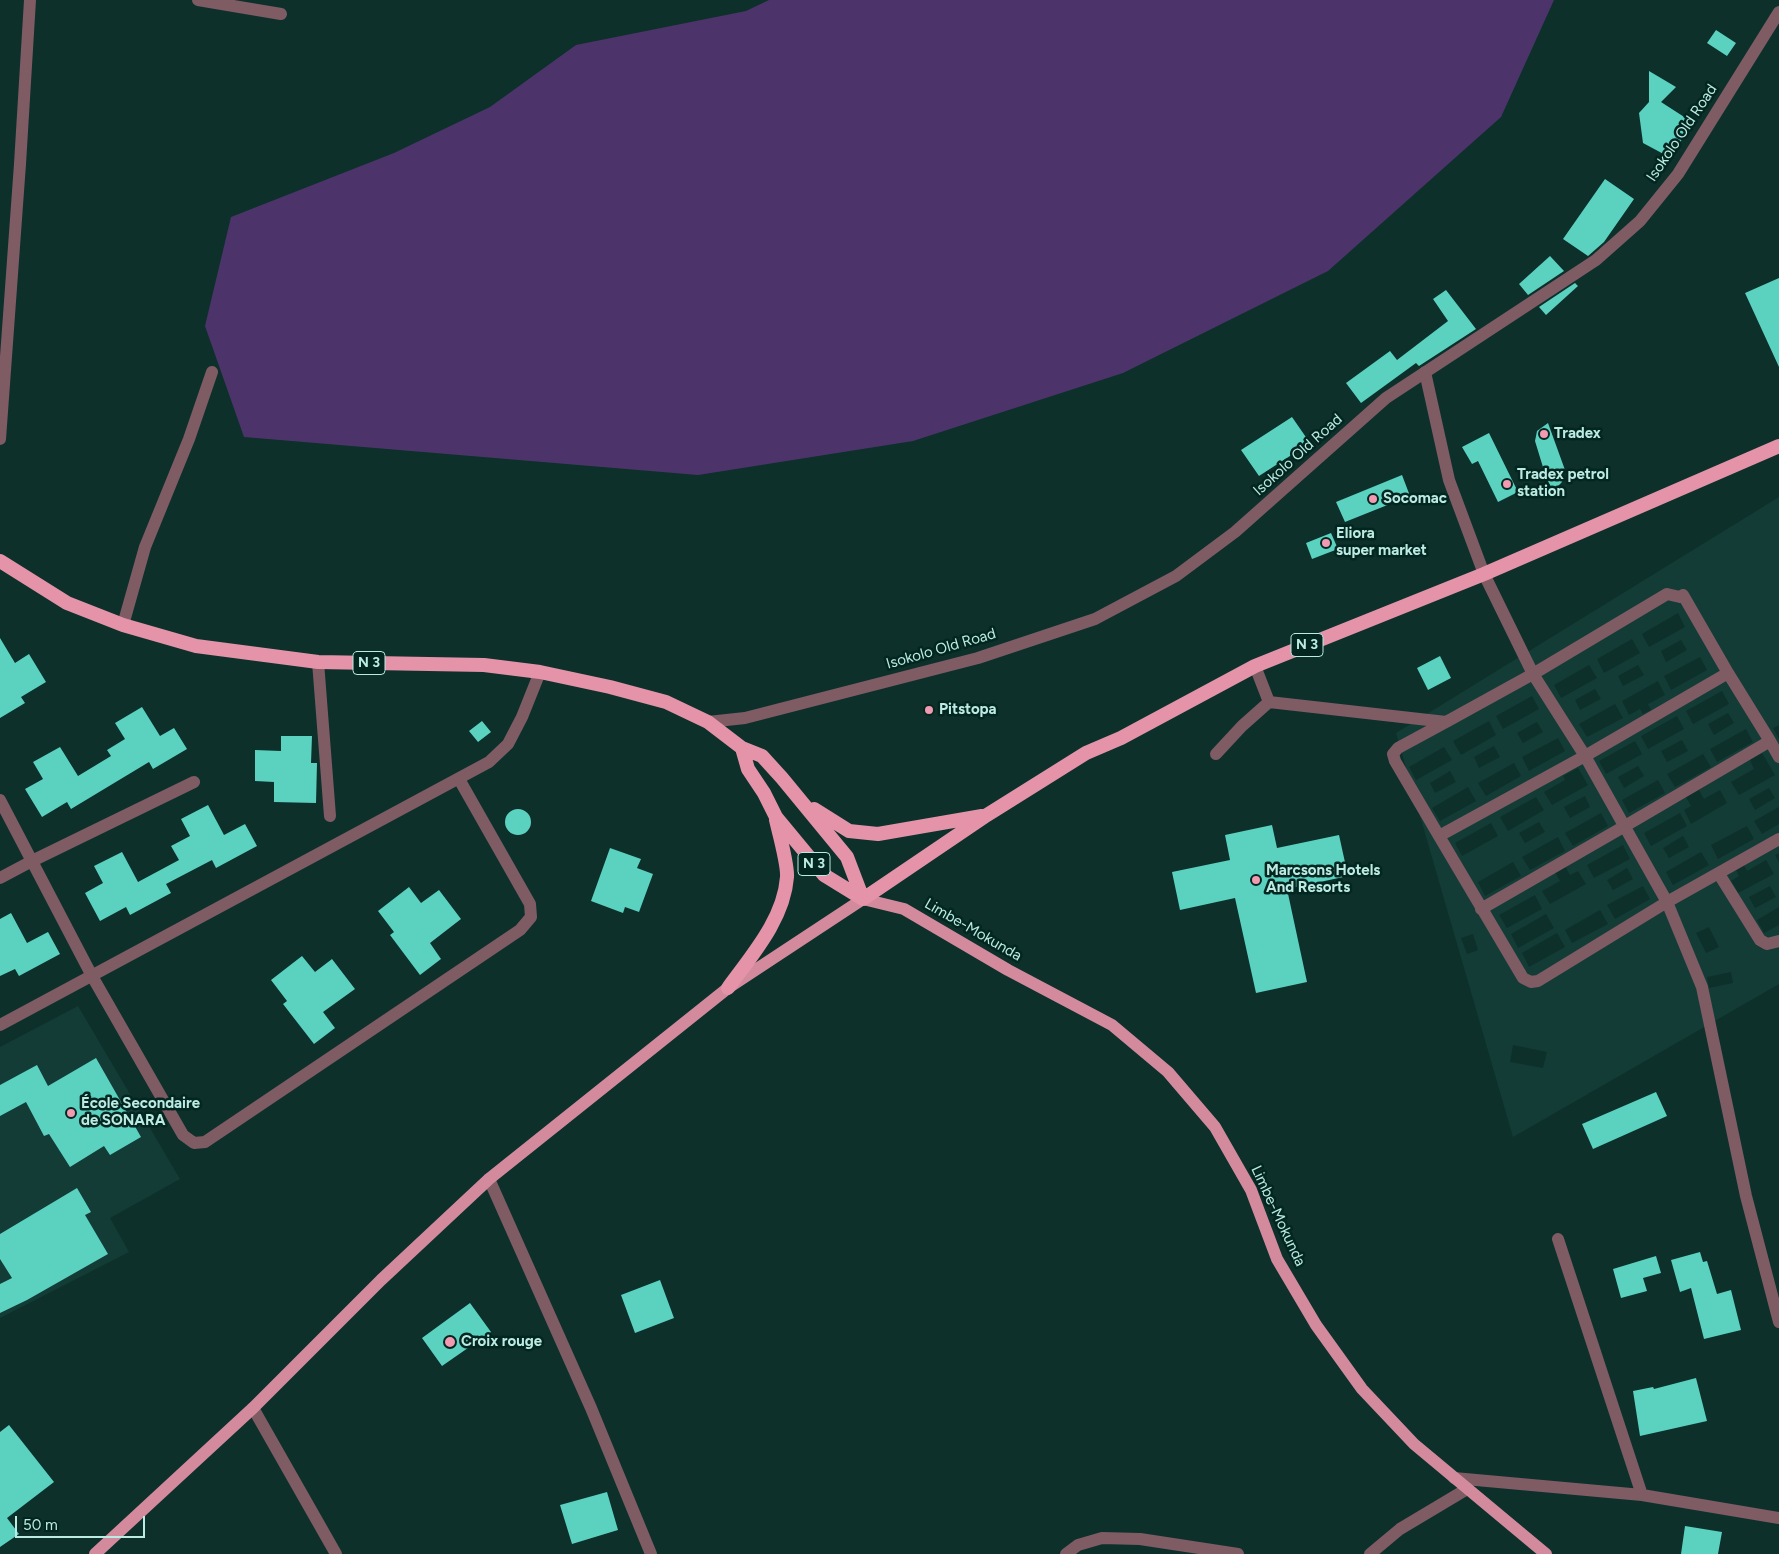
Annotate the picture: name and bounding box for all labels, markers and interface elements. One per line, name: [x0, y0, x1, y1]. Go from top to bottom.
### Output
street label: Isokolo Old Road: [1643, 81, 1721, 185]
street label: Isokolo Old Road: [1250, 410, 1346, 500]
place label: Tradex: [1554, 425, 1601, 443]
marker: Tradex: [1538, 428, 1550, 440]
place label: Tradex petrol station: [1517, 466, 1609, 501]
marker: Tradex petrol station: [1501, 478, 1513, 490]
place label: Socomac: [1383, 490, 1447, 508]
marker: Socomac: [1367, 493, 1379, 505]
place label: Eliora super market: [1336, 525, 1427, 560]
marker: Eliora super market: [1320, 537, 1332, 549]
street label: Isokolo Old Road: [884, 625, 998, 673]
road number: N 3: [1291, 634, 1323, 656]
road number: N 3: [353, 651, 385, 674]
place label: Pitstopa: [939, 701, 997, 719]
marker: Pitstopa: [923, 704, 935, 716]
road number: N 3: [798, 852, 830, 876]
place label: Marcsons Hotels And Resorts: [1266, 862, 1380, 897]
marker: Marcsons Hotels And Resorts: [1250, 874, 1262, 886]
street label: Limbe-Mokunda: [921, 895, 1025, 965]
place label: École Secondaire de SONARA: [81, 1095, 200, 1130]
marker: École Secondaire de SONARA: [65, 1107, 77, 1119]
street label: Limbe-Mokunda: [1247, 1163, 1309, 1269]
place label: Croix rouge: [461, 1333, 542, 1351]
marker: Croix rouge: [443, 1335, 457, 1349]
scale bar: [18, 1506, 148, 1538]
text: 50 m: [23, 1516, 58, 1534]

